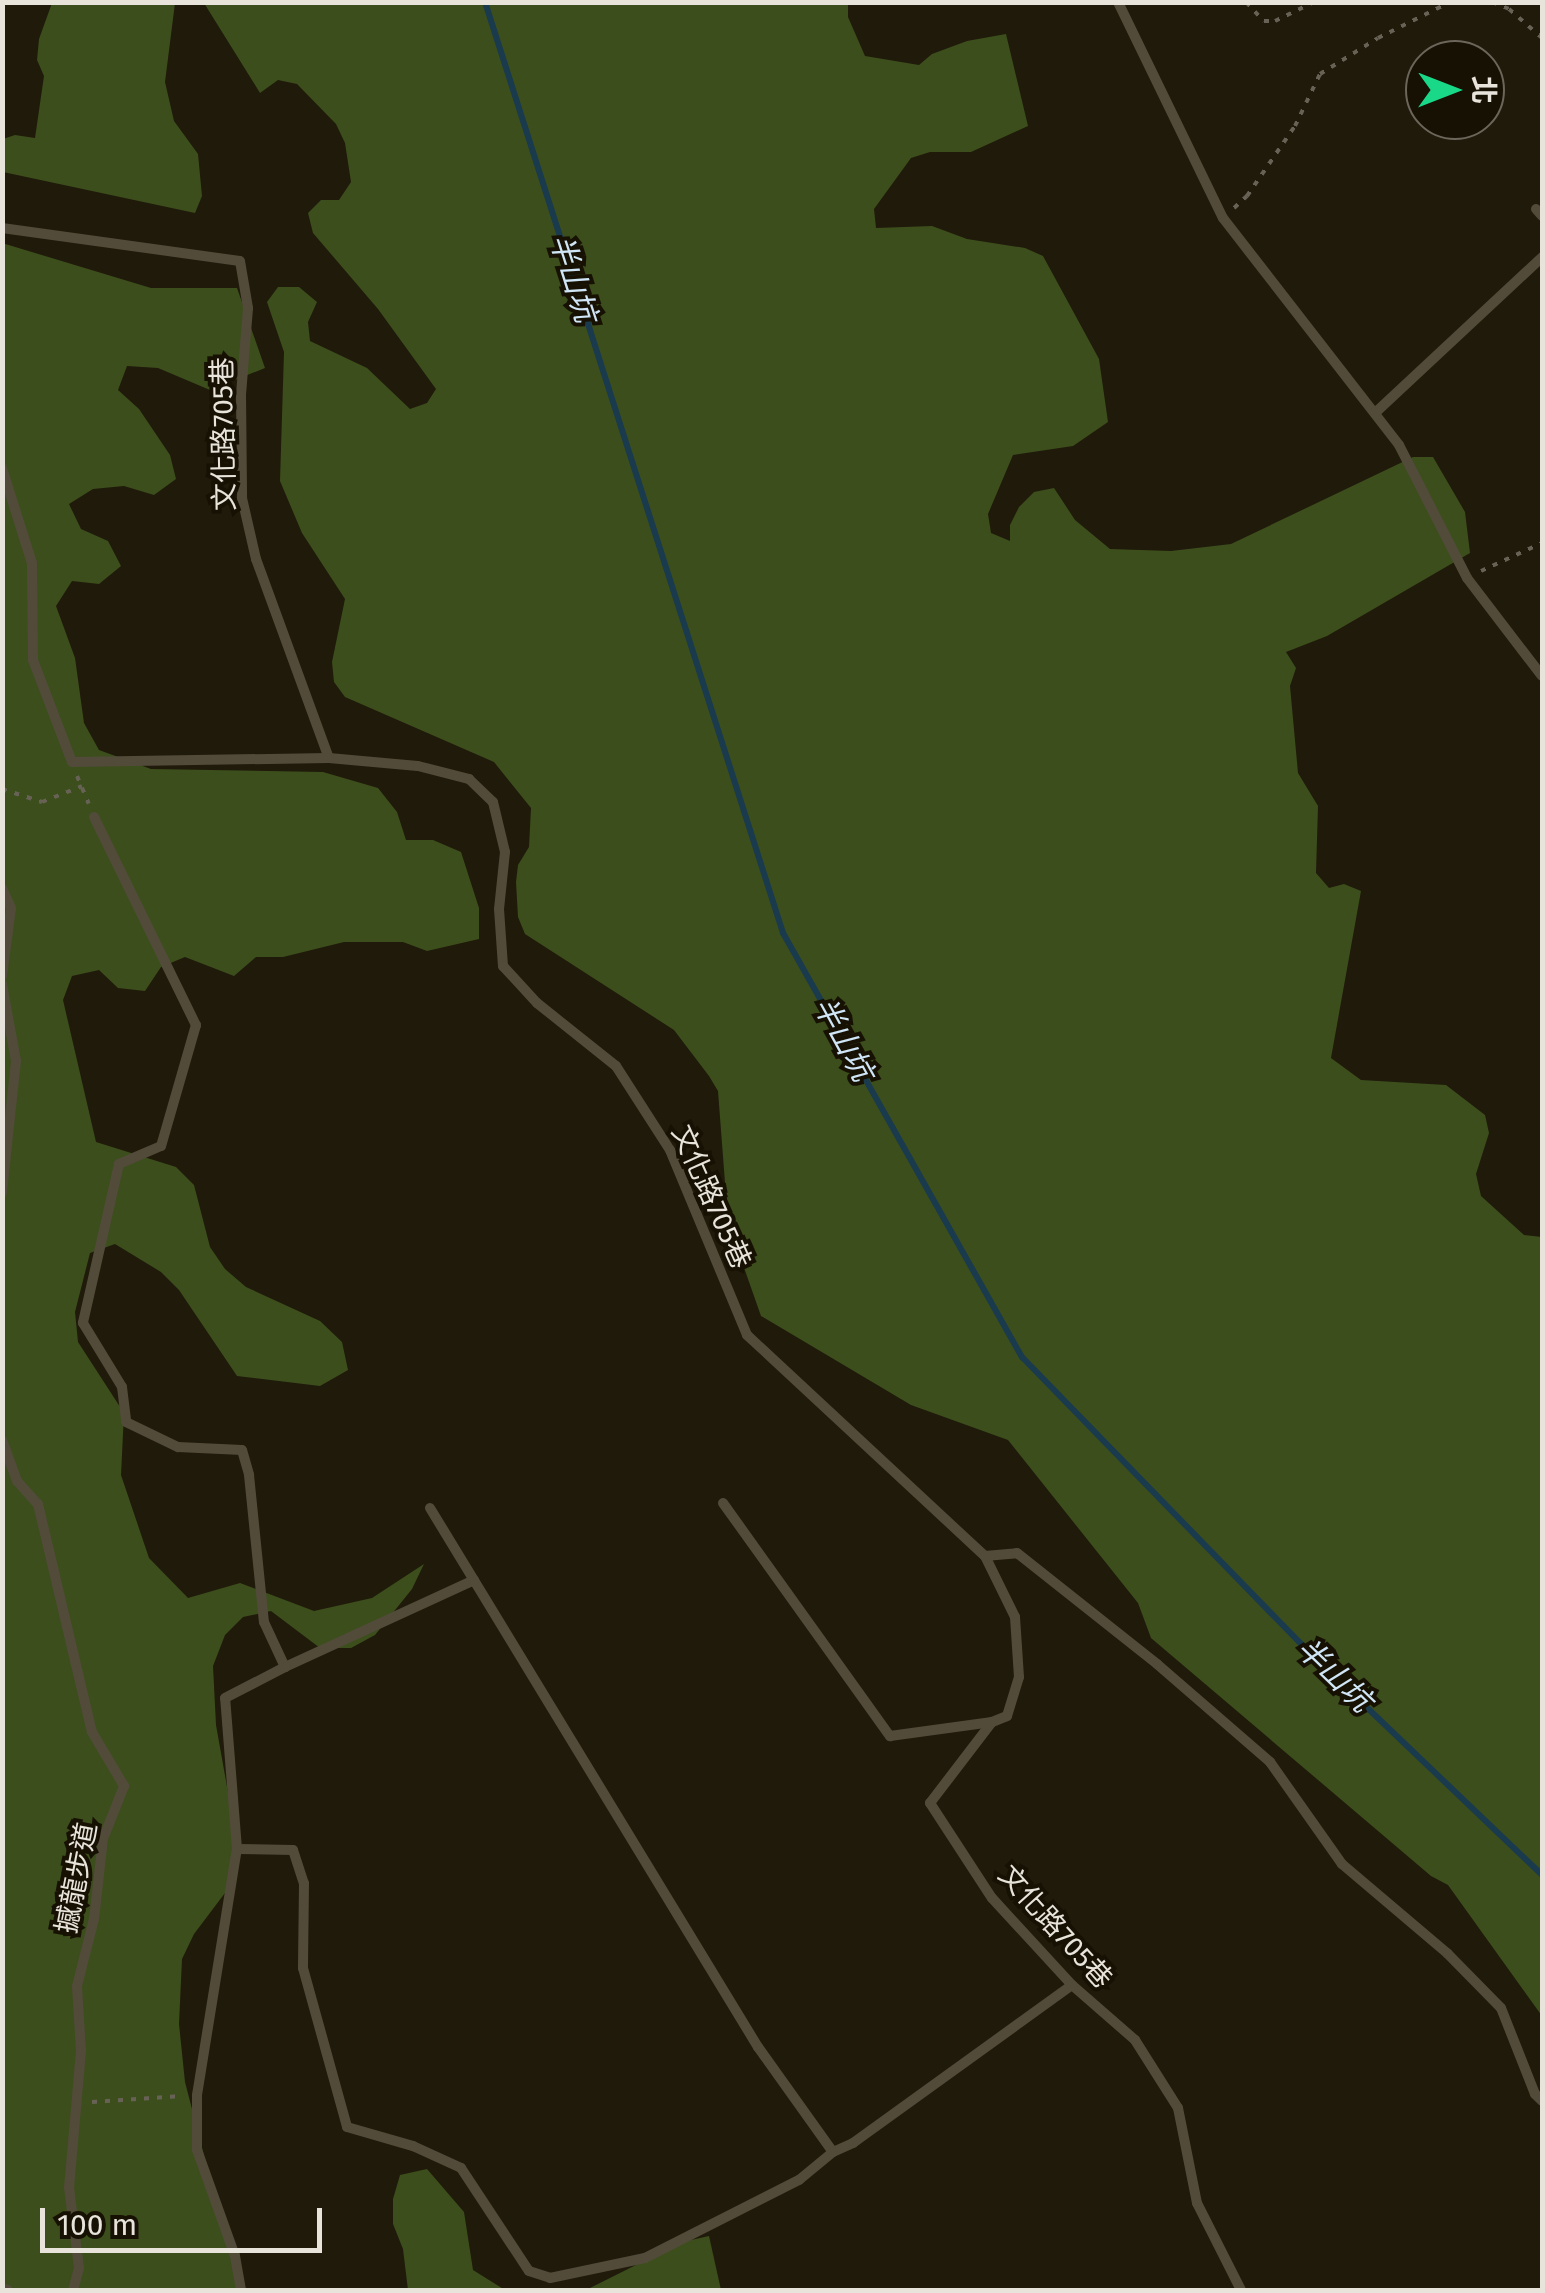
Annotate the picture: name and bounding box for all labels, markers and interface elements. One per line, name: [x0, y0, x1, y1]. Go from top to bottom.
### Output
north arrow: [1405, 40, 1505, 140]
text: 北: [1467, 76, 1500, 104]
water label: 半山坑: [542, 230, 604, 326]
street label: 文化路705巷: [206, 357, 242, 511]
water label: 半山坑: [805, 991, 881, 1087]
street label: 文化路705巷: [664, 1120, 758, 1274]
water label: 半山坑: [1289, 1631, 1379, 1719]
street label: 撼龍步道: [50, 1820, 104, 1936]
street label: 文化路705巷: [991, 1859, 1119, 1995]
scale bar: [45, 2188, 328, 2250]
text: 100 m: [57, 2207, 137, 2243]

